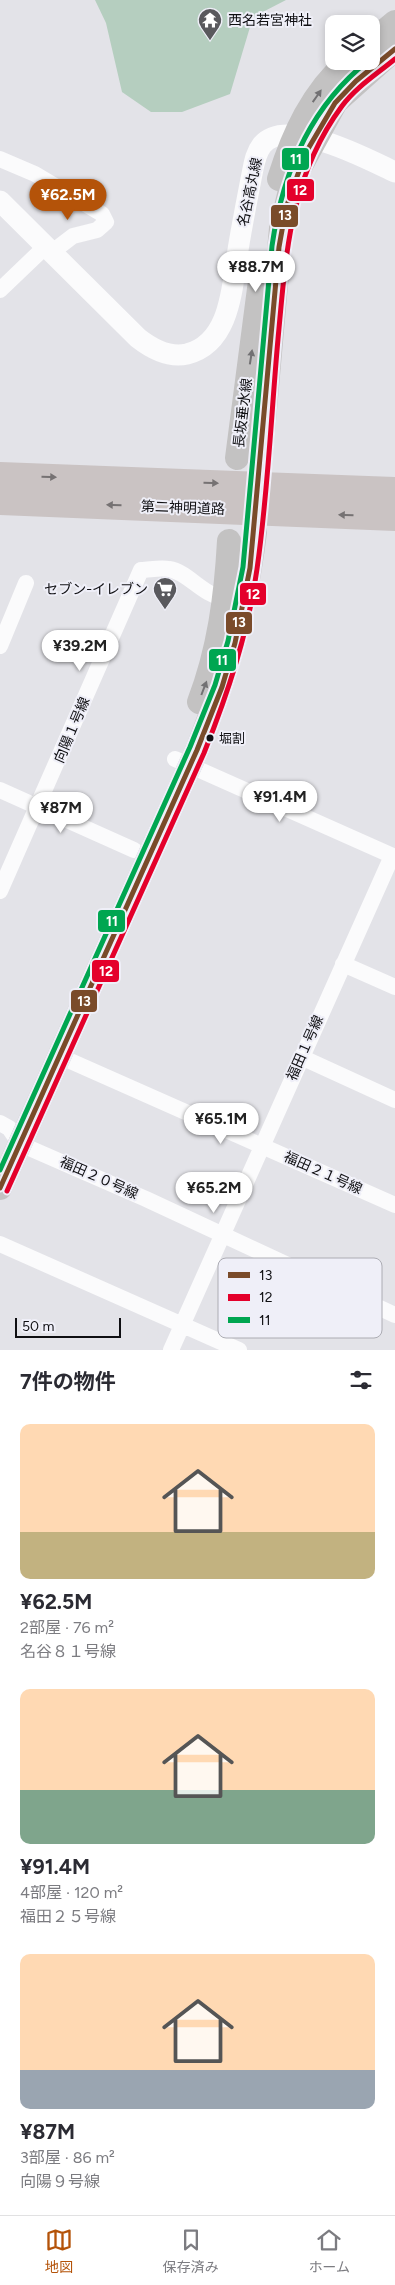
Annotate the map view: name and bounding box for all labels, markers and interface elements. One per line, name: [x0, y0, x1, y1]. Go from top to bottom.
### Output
temple icon: 西名若宮神社: [197, 7, 223, 41]
place label: 西名若宮神社: [228, 12, 312, 29]
map controls: [325, 15, 380, 70]
button: layers: [325, 15, 380, 70]
one-way arrow: [312, 89, 322, 103]
line badge: 11: [281, 147, 310, 171]
text: 11: [290, 151, 302, 168]
street label: 名谷高丸線: [234, 156, 266, 228]
pin: ¥62.5M: [27, 178, 109, 221]
line badge: 12: [286, 178, 315, 202]
text: 12: [293, 182, 307, 199]
text: ¥62.5M: [40, 185, 96, 204]
line badge: 13: [270, 204, 299, 228]
text: 13: [278, 207, 292, 224]
pin: ¥88.7M: [215, 250, 297, 293]
text: ¥88.7M: [228, 257, 284, 276]
one-way arrow: [247, 349, 255, 365]
street label: 長坂垂水線: [230, 377, 256, 449]
one-way arrow: [41, 474, 57, 482]
one-way arrow: [203, 480, 219, 488]
street label: 第二神明道路: [141, 498, 225, 518]
one-way arrow: [106, 501, 122, 509]
one-way arrow: [338, 510, 354, 518]
supermarket icon: セブン-イレブン: [152, 576, 178, 610]
place label: セブン-イレブン: [44, 581, 148, 598]
line badge: 12: [239, 582, 267, 606]
text: 12: [246, 586, 260, 603]
line badge: 13: [225, 611, 253, 635]
text: 13: [232, 614, 246, 631]
pin: ¥39.2M: [39, 630, 121, 672]
text: ¥39.2M: [53, 636, 107, 655]
line badge: 11: [208, 648, 237, 672]
text: 11: [216, 652, 228, 669]
one-way arrow: [200, 680, 208, 695]
street label: 向陽１号線: [51, 694, 93, 766]
place label: 堀割: [219, 731, 245, 746]
marker: 堀割: [205, 733, 215, 743]
pin: ¥91.4M: [239, 780, 321, 823]
text: ¥91.4M: [253, 787, 307, 806]
pin: ¥87M: [31, 792, 91, 834]
text: ¥87M: [40, 798, 82, 817]
line badge: 11: [97, 909, 126, 933]
text: 11: [106, 913, 118, 930]
line badge: 12: [91, 959, 120, 983]
text: 12: [99, 963, 113, 980]
line badge: 13: [70, 989, 98, 1013]
text: 13: [77, 993, 91, 1010]
street label: 福田１号線: [283, 1013, 327, 1083]
pin: ¥65.1M: [180, 1102, 262, 1145]
text: ¥65.1M: [195, 1109, 247, 1128]
street label: 福田２１号線: [281, 1148, 365, 1198]
street label: 福田２０号線: [57, 1153, 141, 1203]
pin: ¥65.2M: [173, 1172, 255, 1214]
text: ¥65.2M: [186, 1178, 242, 1197]
legend: [218, 1258, 382, 1338]
text: 13: [259, 1267, 272, 1284]
text: 12: [259, 1289, 273, 1306]
text: 11: [259, 1312, 271, 1329]
scale bar: [15, 1315, 121, 1338]
text: 50 m: [22, 1318, 54, 1335]
icon: filters: [347, 1366, 375, 1394]
text: 7件の物件: [20, 1369, 116, 1394]
icon: home: [153, 1456, 243, 1546]
text: ¥62.5M: [20, 1589, 92, 1614]
text: 2部屋 · 76 m²: [20, 1618, 114, 1637]
text: 名谷８１号線: [20, 1642, 116, 1661]
icon: home: [153, 1721, 243, 1811]
text: ¥91.4M: [20, 1854, 90, 1879]
text: 4部屋 · 120 m²: [20, 1883, 123, 1902]
text: 福田２５号線: [20, 1907, 116, 1926]
icon: home: [153, 1986, 243, 2076]
text: ¥87M: [20, 2119, 75, 2144]
text: 3部屋 · 86 m²: [20, 2148, 115, 2167]
text: 向陽９号線: [20, 2172, 100, 2191]
tab: 地図: [45, 2226, 73, 2276]
tab: 保存済み: [163, 2226, 219, 2276]
tab: ホーム: [308, 2226, 350, 2276]

